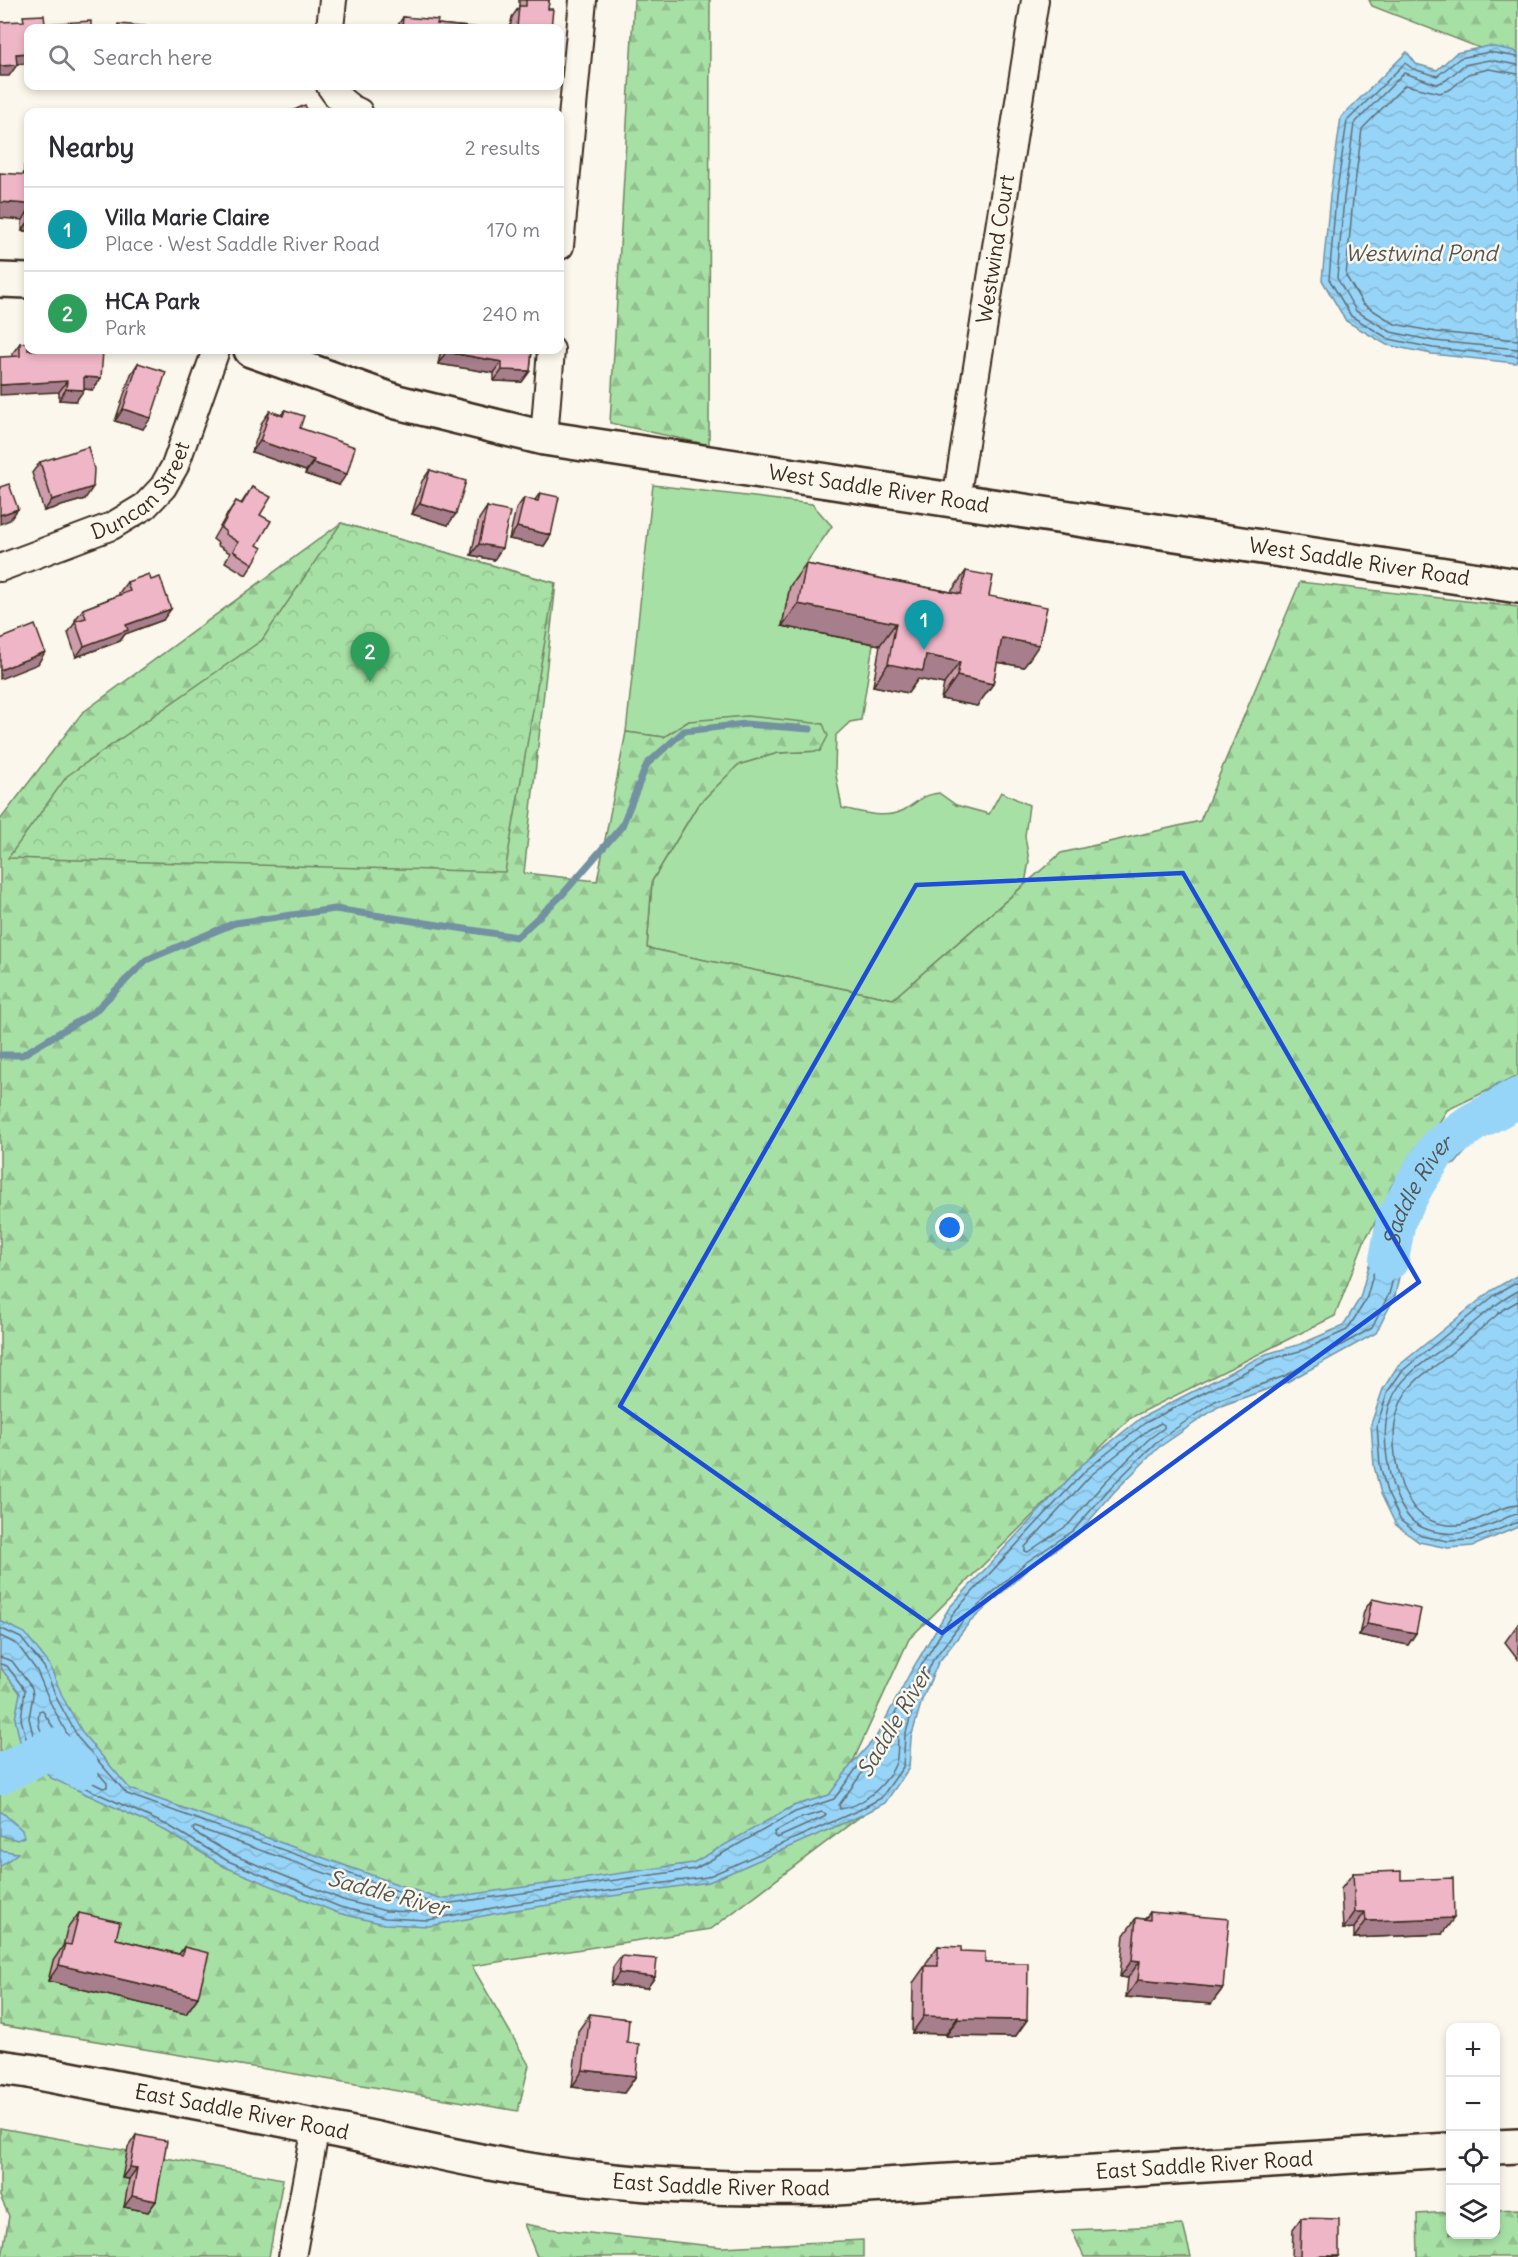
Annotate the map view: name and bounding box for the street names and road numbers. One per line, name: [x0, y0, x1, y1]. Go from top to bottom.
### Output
street label: Westwind Court: [970, 173, 1020, 325]
street label: Duncan Street: [87, 438, 196, 546]
street label: West Saddle River Road: [767, 458, 991, 518]
street label: West Saddle River Road: [1247, 531, 1472, 591]
street label: East Saddle River Road: [133, 2078, 351, 2146]
street label: East Saddle River Road: [1095, 2145, 1314, 2185]
street label: East Saddle River Road: [611, 2167, 830, 2201]

